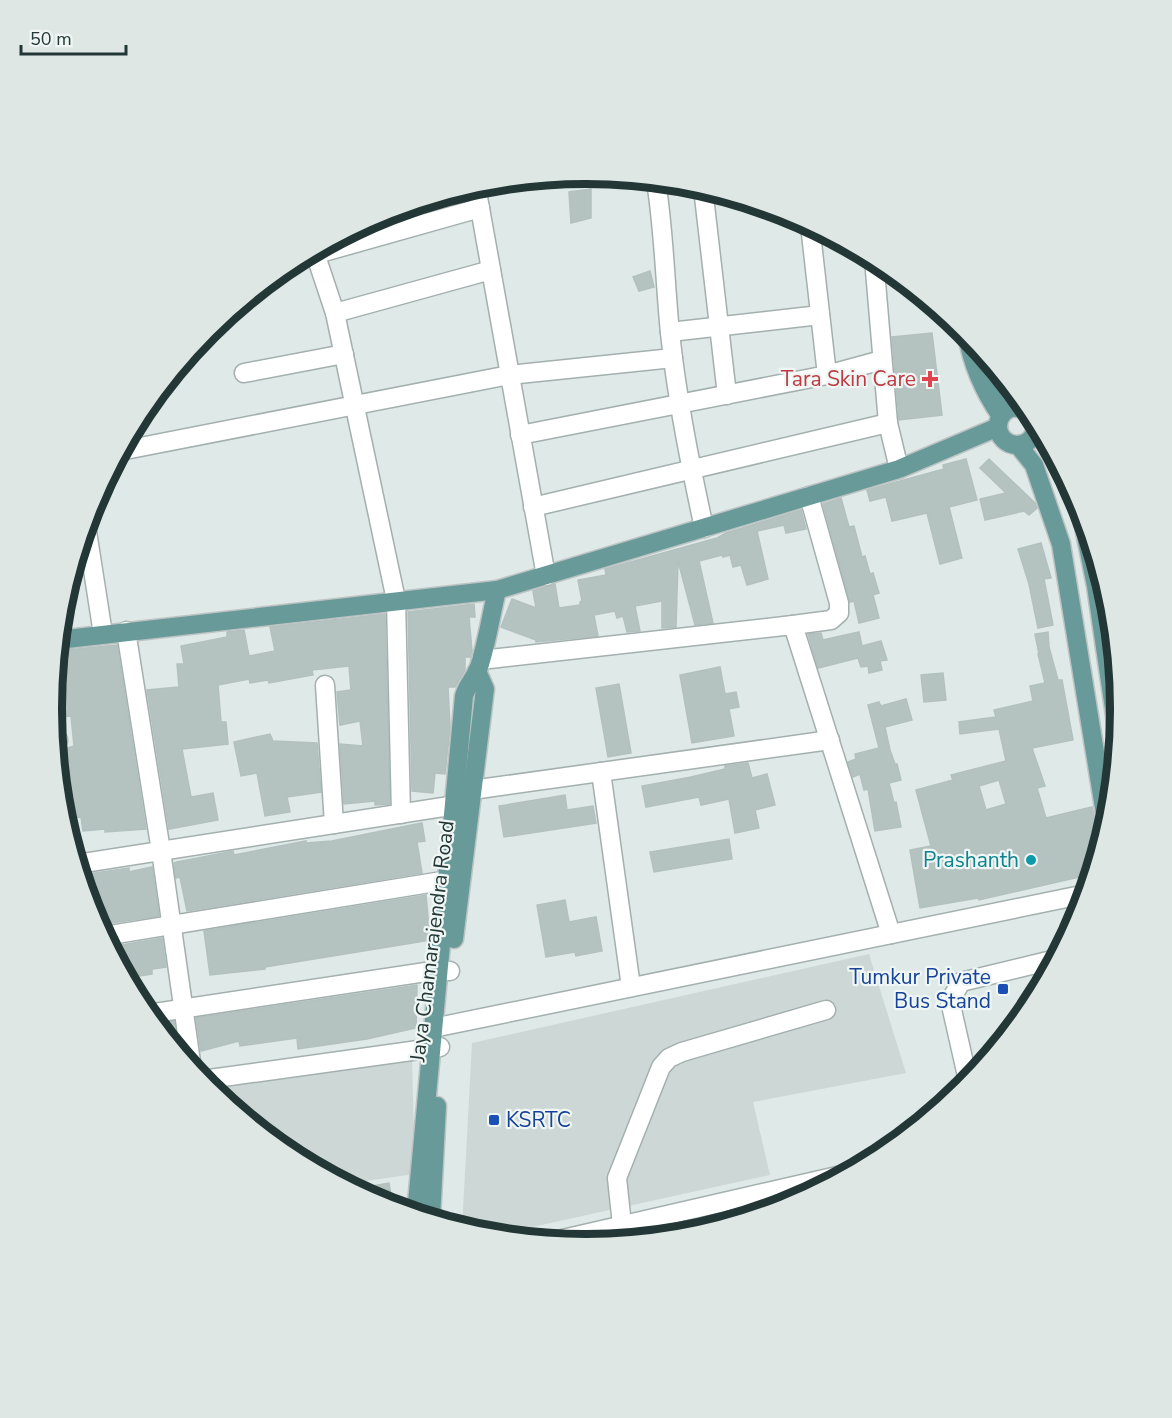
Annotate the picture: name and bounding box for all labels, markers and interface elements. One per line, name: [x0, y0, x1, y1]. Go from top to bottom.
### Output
scale bar: [21, 18, 126, 56]
text: 50 m: [30, 27, 72, 51]
place label: Tara Skin Care: [781, 365, 916, 393]
marker: Tara Skin Care: [921, 370, 939, 388]
street label: Jaya Chamarajendra Road: [403, 819, 461, 1064]
place label: Prashanth: [923, 846, 1019, 874]
marker: Prashanth: [1024, 853, 1038, 867]
place label: Tumkur Private Bus Stand: [849, 963, 991, 1015]
marker: Tumkur Private Bus Stand: [996, 982, 1010, 996]
place label: KSRTC: [506, 1106, 571, 1134]
marker: KSRTC: [487, 1113, 501, 1127]

